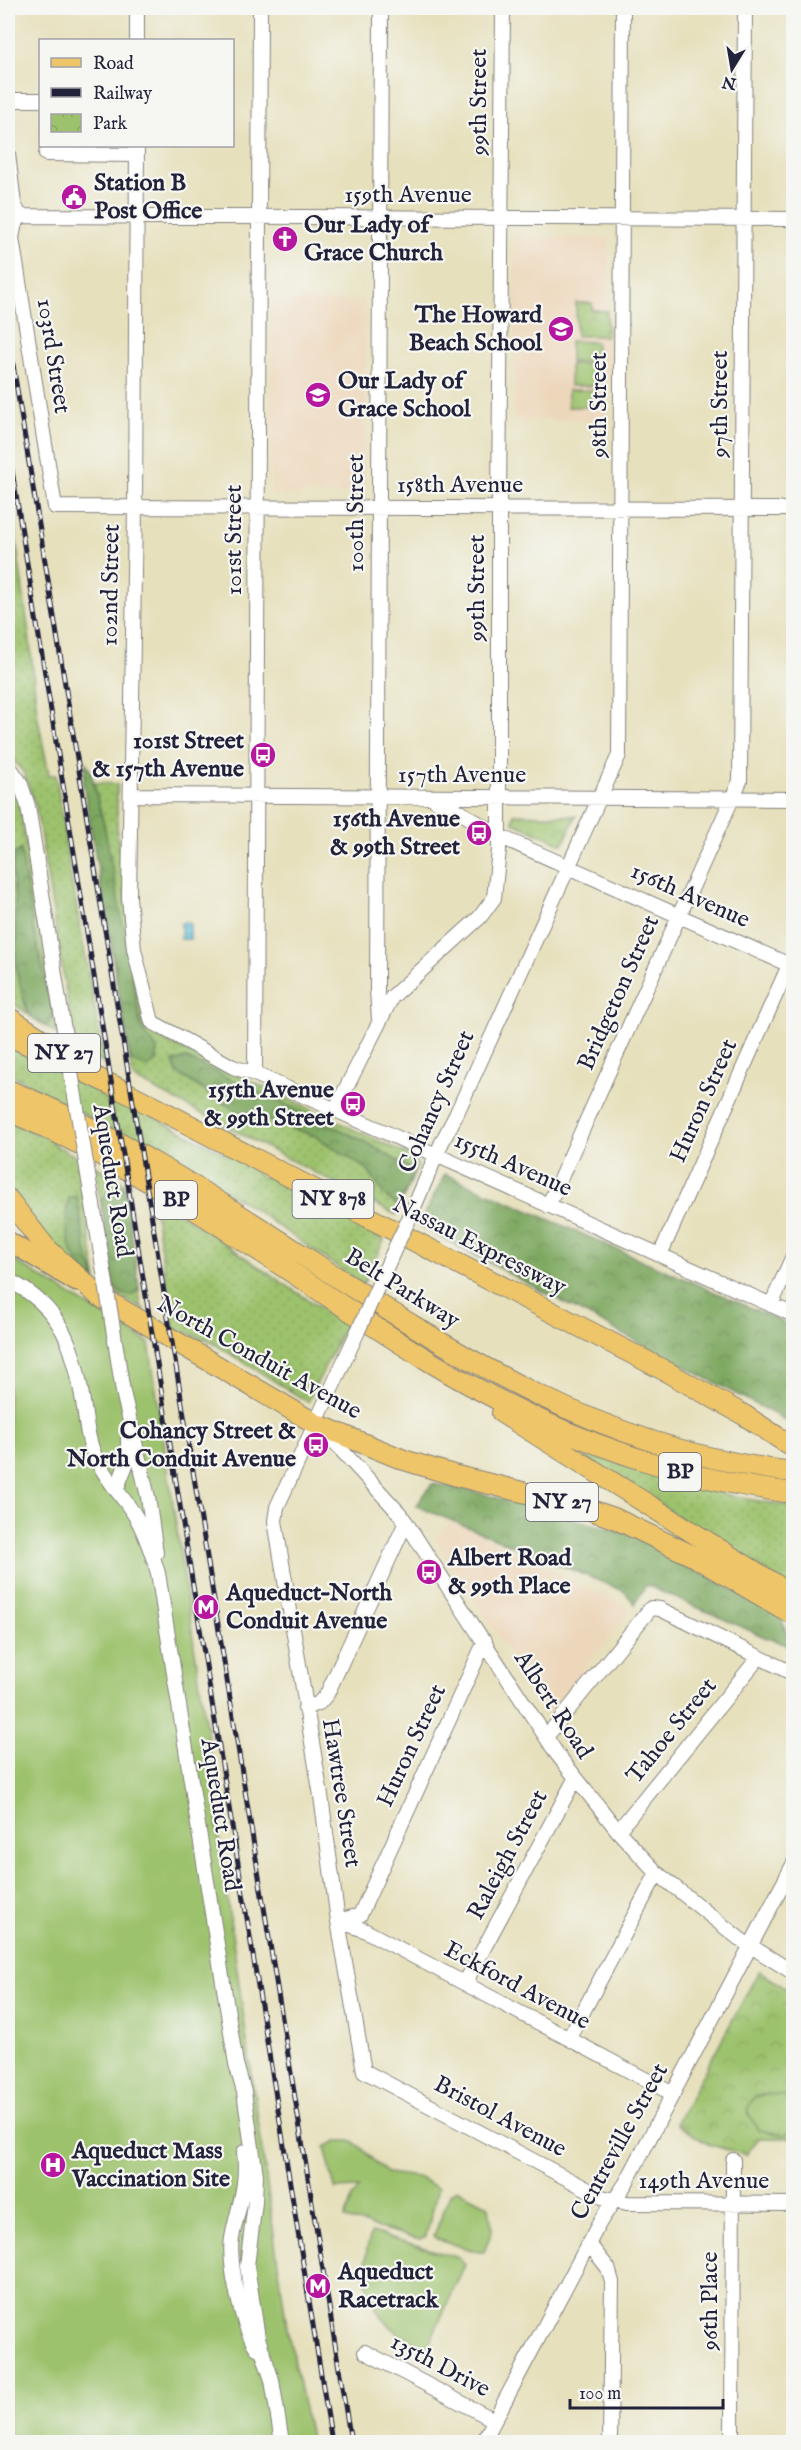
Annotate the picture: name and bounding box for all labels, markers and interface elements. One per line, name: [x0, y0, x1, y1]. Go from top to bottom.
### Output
legend: [39, 39, 234, 147]
north arrow: [702, 39, 762, 99]
street label: 99th Street: [464, 49, 495, 156]
text: Road: [93, 53, 134, 76]
text: N: [721, 71, 739, 93]
text: Railway: [93, 83, 152, 106]
text: Park: [93, 113, 128, 136]
place label: Station B Post Office: [94, 168, 202, 227]
street label: 159th Avenue: [344, 180, 472, 211]
public building icon: Station B Post Office: [59, 182, 89, 212]
place label: Our Lady of Grace Church: [304, 210, 443, 269]
church icon: Our Lady of Grace Church: [270, 224, 300, 254]
street label: 103rd Street: [29, 296, 77, 416]
place label: The Howard Beach School: [409, 300, 543, 359]
school or university icon: The Howard Beach School: [546, 314, 576, 344]
street label: 97th Street: [705, 350, 736, 459]
street label: 98th Street: [584, 352, 615, 459]
place label: Our Lady of Grace School: [338, 366, 471, 425]
school or university icon: Our Lady of Grace School: [303, 380, 333, 410]
street label: 100th Street: [341, 454, 372, 572]
street label: 158th Avenue: [397, 470, 523, 501]
street label: 101st Street: [219, 485, 250, 595]
street label: 102nd Street: [94, 524, 128, 646]
street label: 99th Street: [462, 535, 493, 642]
place label: 101st Street & 157th Avenue: [92, 726, 245, 785]
bus stop icon: 101st Street & 157th Avenue: [248, 740, 278, 770]
street label: 157th Avenue: [398, 760, 526, 791]
place label: 156th Avenue & 99th Street: [330, 804, 461, 863]
bus stop icon: 156th Avenue & 99th Street: [464, 818, 494, 848]
street label: 156th Avenue: [626, 856, 754, 936]
street label: Bridgeton Street: [571, 911, 667, 1075]
street label: Cohancy Street: [392, 1026, 482, 1178]
road number: NY 27: [28, 1034, 100, 1072]
street label: Huron Street: [663, 1034, 745, 1168]
place label: 155th Avenue & 99th Street: [204, 1075, 335, 1134]
bus stop icon: 155th Avenue & 99th Street: [338, 1089, 368, 1119]
street label: Aqueduct Road: [84, 1101, 139, 1260]
street label: 155th Avenue: [449, 1125, 577, 1205]
road number: NY 878: [292, 1180, 374, 1218]
road number: BP: [155, 1181, 197, 1219]
street label: Nassau Expressway: [387, 1189, 571, 1303]
street label: Belt Parkway: [339, 1241, 466, 1337]
street label: North Conduit Avenue: [151, 1289, 367, 1427]
place label: Cohancy Street & North Conduit Avenue: [66, 1416, 296, 1475]
bus stop icon: Cohancy Street & North Conduit Avenue: [301, 1430, 331, 1460]
road number: BP: [659, 1453, 701, 1491]
road number: NY 27: [526, 1483, 598, 1521]
place label: Albert Road & 99th Place: [447, 1543, 572, 1602]
bus stop icon: Albert Road & 99th Place: [414, 1557, 444, 1587]
place label: Aqueduct–North Conduit Avenue: [225, 1578, 392, 1637]
metro station icon: Aqueduct–North Conduit Avenue: [191, 1592, 221, 1622]
street label: Albert Road: [506, 1644, 600, 1765]
street label: Tahoe Street: [620, 1672, 724, 1790]
street label: Huron Street: [370, 1680, 454, 1812]
street label: Hawtree Street: [314, 1716, 368, 1870]
street label: Aqueduct Road: [192, 1735, 247, 1894]
street label: Raleigh Street: [461, 1785, 555, 1925]
street label: Eckford Avenue: [438, 1934, 596, 2038]
street label: Centreville Street: [564, 2058, 676, 2226]
street label: Bristol Avenue: [428, 2069, 572, 2165]
place label: Aqueduct Mass Vaccination Site: [71, 2136, 230, 2195]
hospital icon: Aqueduct Mass Vaccination Site: [38, 2150, 68, 2180]
street label: 149th Avenue: [639, 2166, 769, 2197]
street label: 96th Place: [695, 2252, 726, 2352]
place label: Aqueduct Racetrack: [337, 2257, 440, 2316]
metro station icon: Aqueduct Racetrack: [303, 2271, 333, 2301]
street label: 135th Drive: [385, 2327, 495, 2405]
scale bar: [570, 2372, 723, 2410]
text: 100 m: [579, 2383, 621, 2406]

